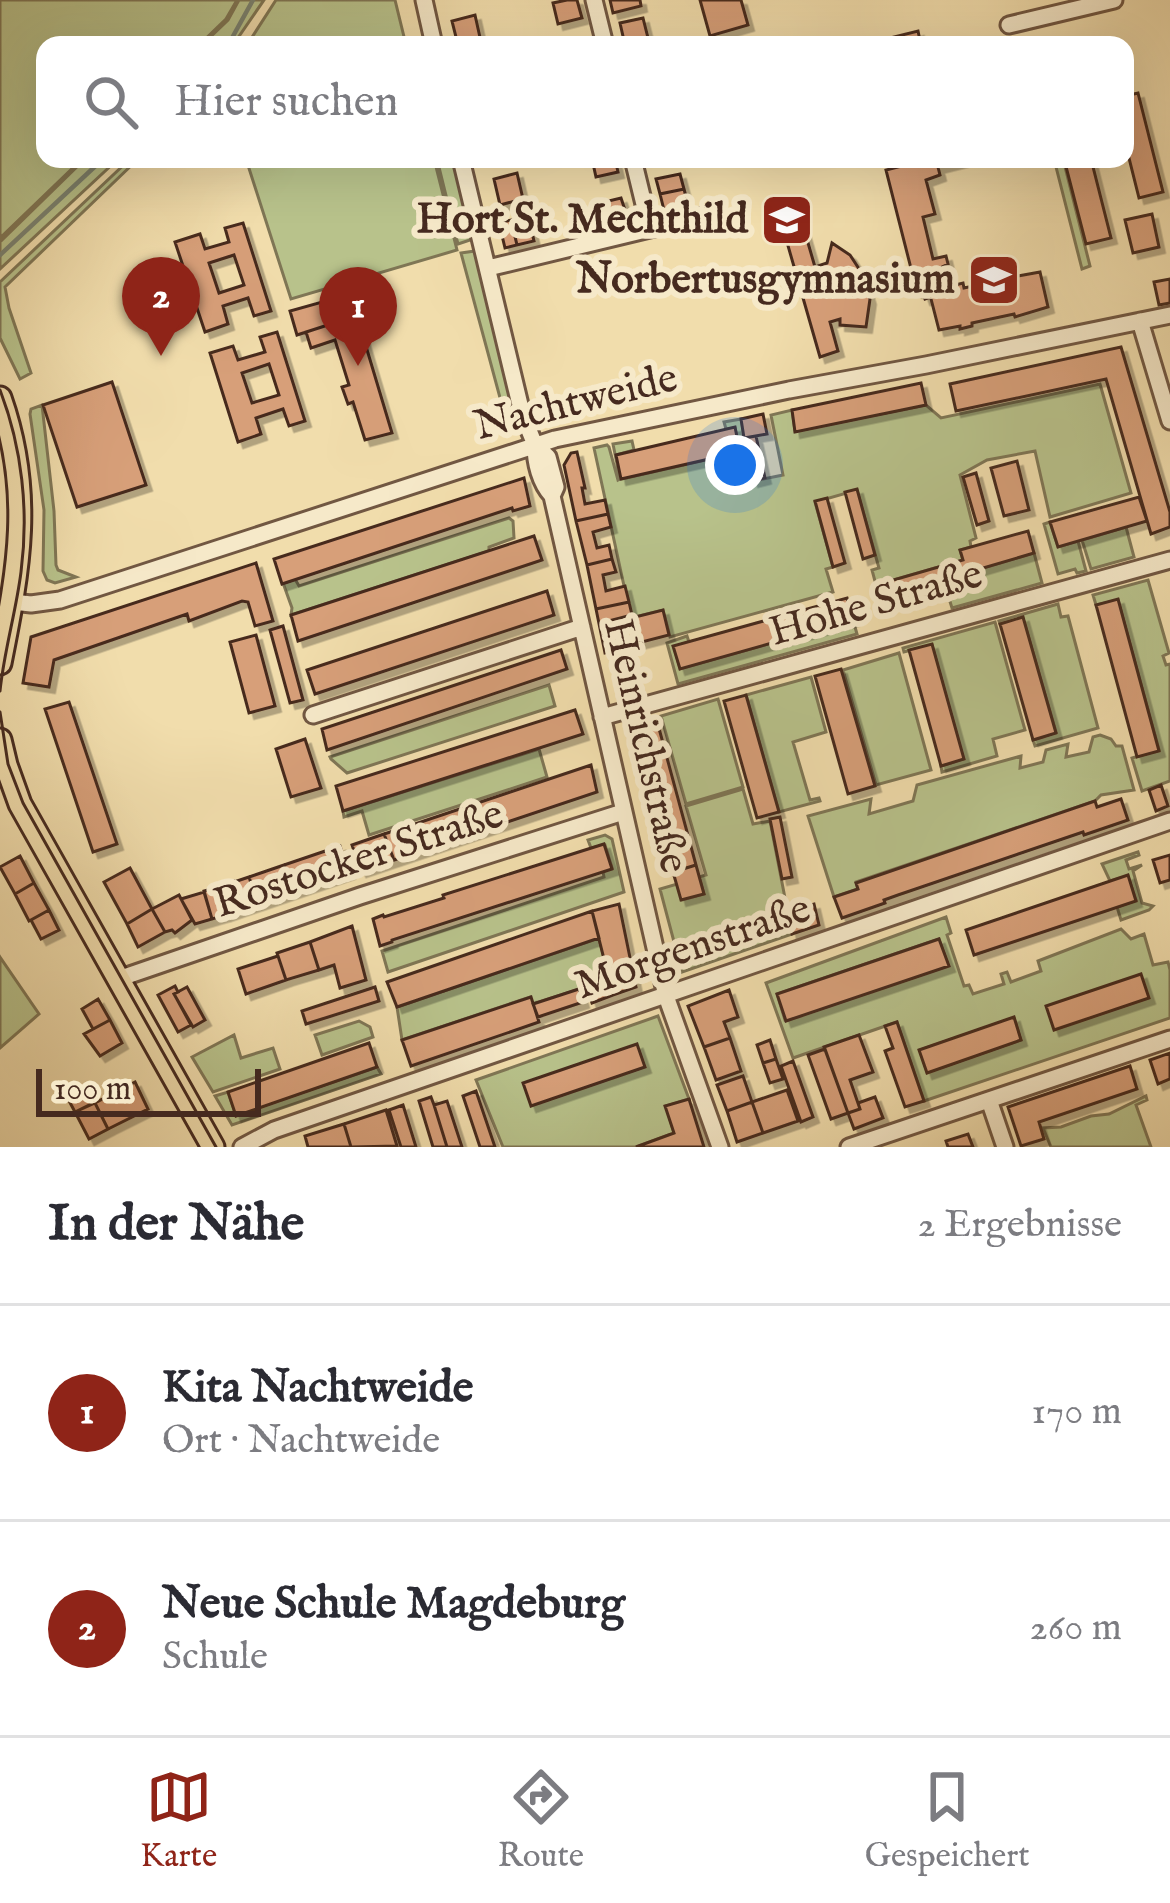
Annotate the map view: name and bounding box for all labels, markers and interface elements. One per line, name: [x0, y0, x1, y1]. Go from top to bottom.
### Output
search box: [36, 36, 1134, 168]
icon: search: [78, 69, 144, 135]
text: Hier suchen: [174, 74, 398, 131]
school or university icon: Hort St. Mechthild: [759, 192, 815, 248]
place label: Hort St. Mechthild: [417, 194, 750, 247]
school or university icon: Norbertusgymnasium: [966, 252, 1022, 308]
place label: Norbertusgymnasium: [575, 254, 955, 307]
pin: 2: [122, 257, 200, 356]
pin: 1: [319, 267, 397, 366]
street label: Nachtweide: [469, 352, 683, 454]
your location: [705, 435, 765, 495]
street label: Hohe Straße: [763, 548, 989, 660]
street label: Heinrichstraße: [590, 614, 700, 878]
street label: Rostocker Straße: [208, 788, 510, 932]
street label: Morgenstraße: [568, 883, 818, 1013]
scale bar: [36, 1063, 261, 1116]
text: 100 m: [54, 1069, 131, 1111]
text: In der Nähe: [48, 1193, 304, 1258]
text: 2 Ergebnisse: [918, 1201, 1122, 1250]
text: Kita Nachtweide: [162, 1360, 473, 1417]
text: 1: [80, 1388, 94, 1437]
text: 170 m: [1031, 1388, 1122, 1437]
text: Ort · Nachtweide: [162, 1417, 440, 1466]
text: Neue Schule Magdeburg: [162, 1576, 625, 1633]
text: 2: [78, 1604, 96, 1653]
text: 260 m: [1029, 1604, 1122, 1653]
text: Schule: [162, 1633, 268, 1682]
tab: Karte: [140, 1764, 217, 1878]
tab: Route: [498, 1764, 584, 1878]
tab: Gespeichert: [865, 1764, 1030, 1878]

